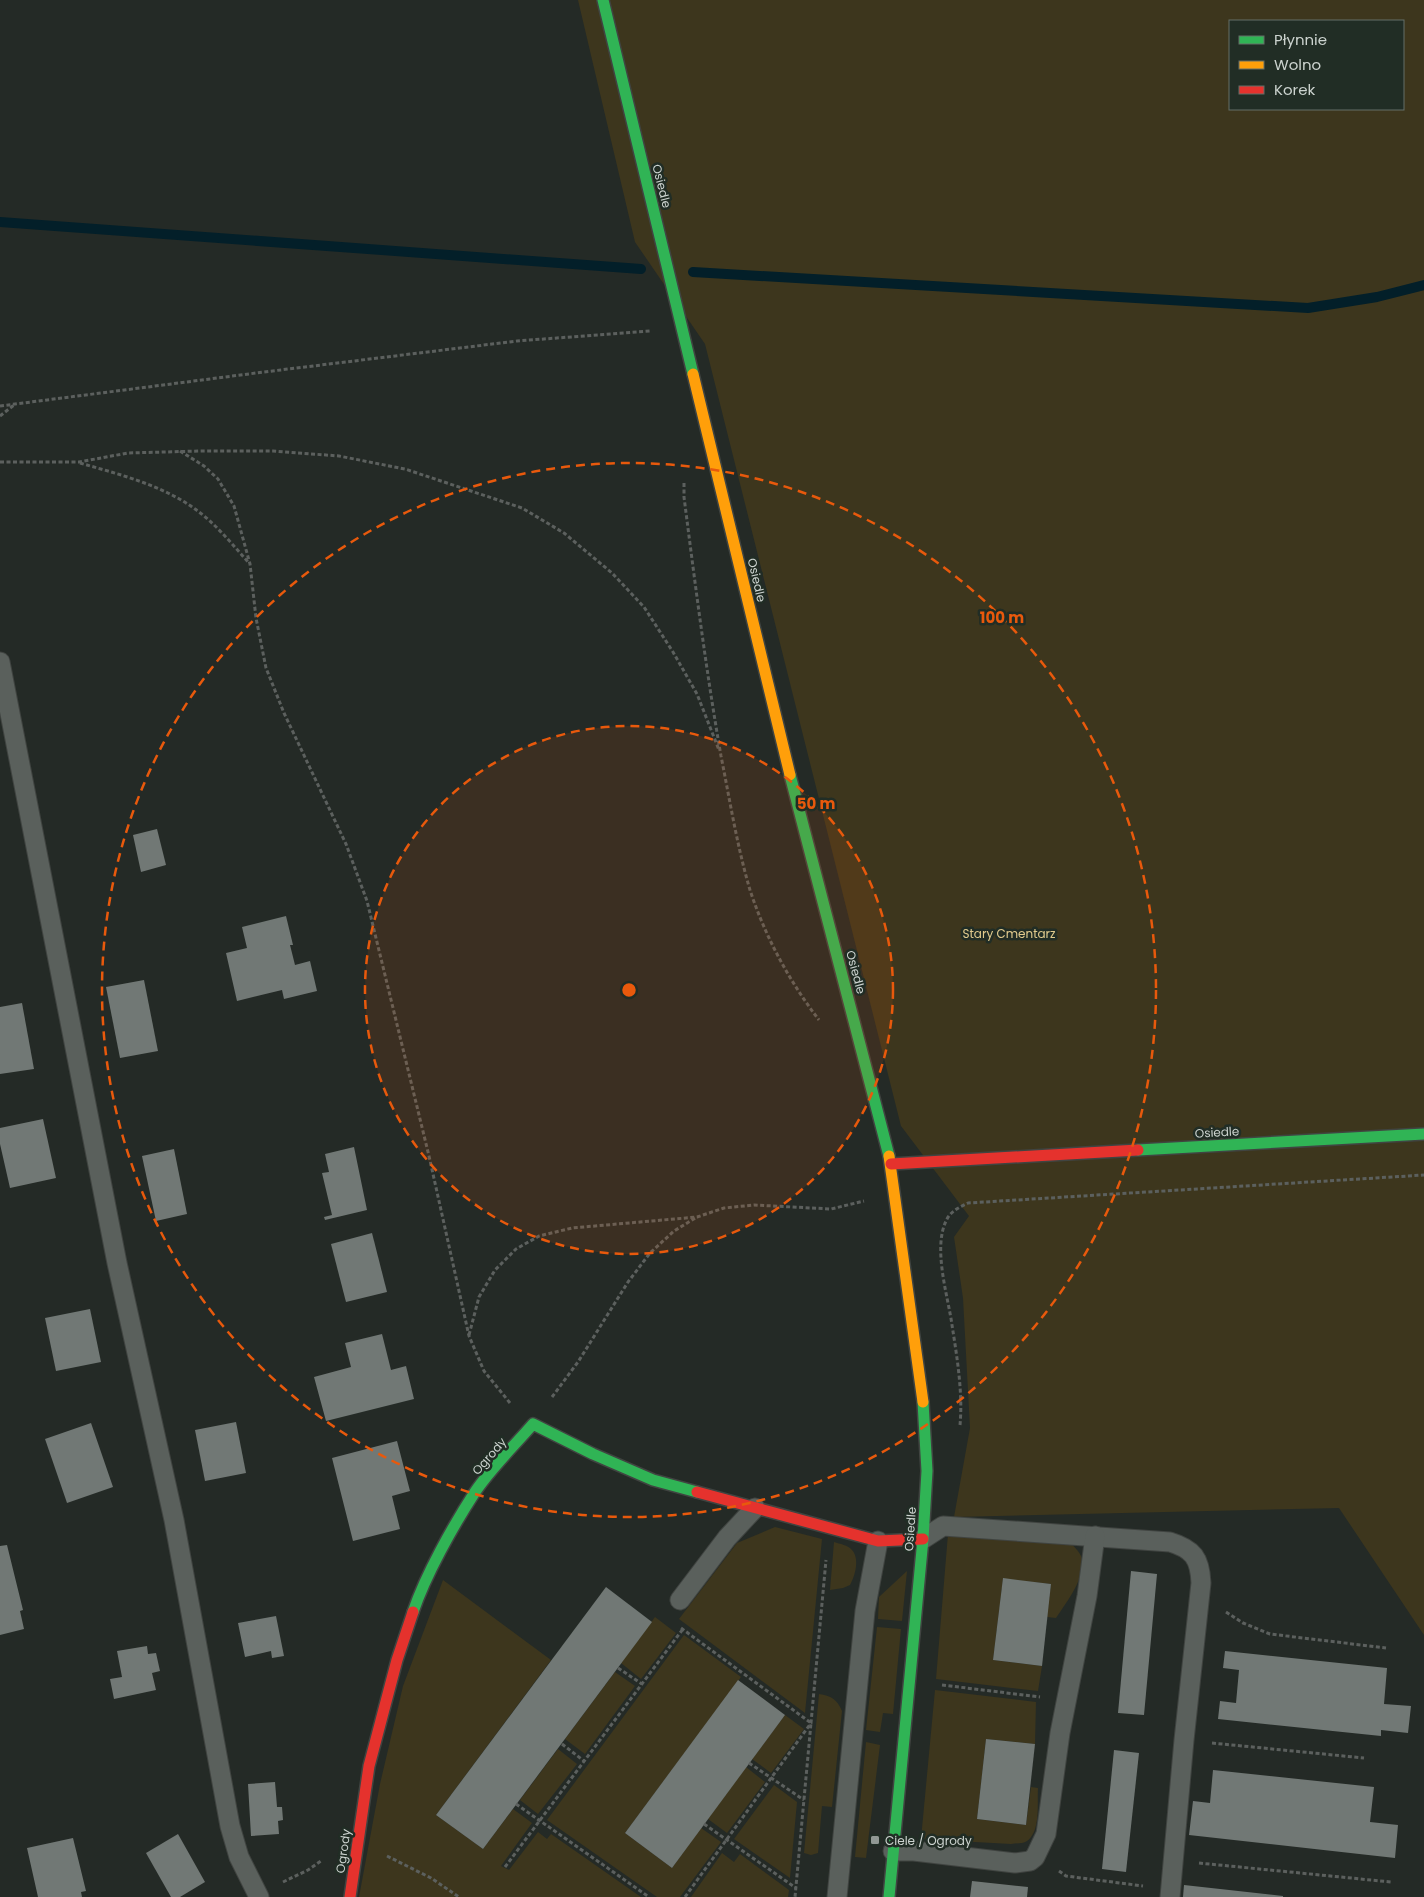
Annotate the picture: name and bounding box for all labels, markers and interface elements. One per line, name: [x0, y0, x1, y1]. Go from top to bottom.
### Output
legend: [1229, 20, 1404, 110]
text: Płynnie: [1274, 29, 1327, 50]
text: Wolno: [1274, 54, 1321, 75]
text: Korek: [1274, 79, 1315, 100]
street label: Osiedle: [648, 162, 676, 210]
street label: Osiedle: [744, 556, 770, 604]
text: 100 m: [980, 607, 1024, 628]
text: 50 m: [797, 793, 835, 814]
park label: Stary Cmentarz: [962, 925, 1056, 942]
street label: Osiedle: [842, 948, 870, 996]
centre of rings: [620, 981, 638, 999]
street label: Osiedle: [1194, 1122, 1240, 1142]
street label: Ogrody: [468, 1433, 510, 1478]
street label: Osiedle: [900, 1506, 920, 1552]
street label: Ogrody: [331, 1828, 355, 1874]
place label: Ciele / Ogrody: [885, 1832, 972, 1849]
marker: Ciele / Ogrody: [869, 1834, 881, 1846]

